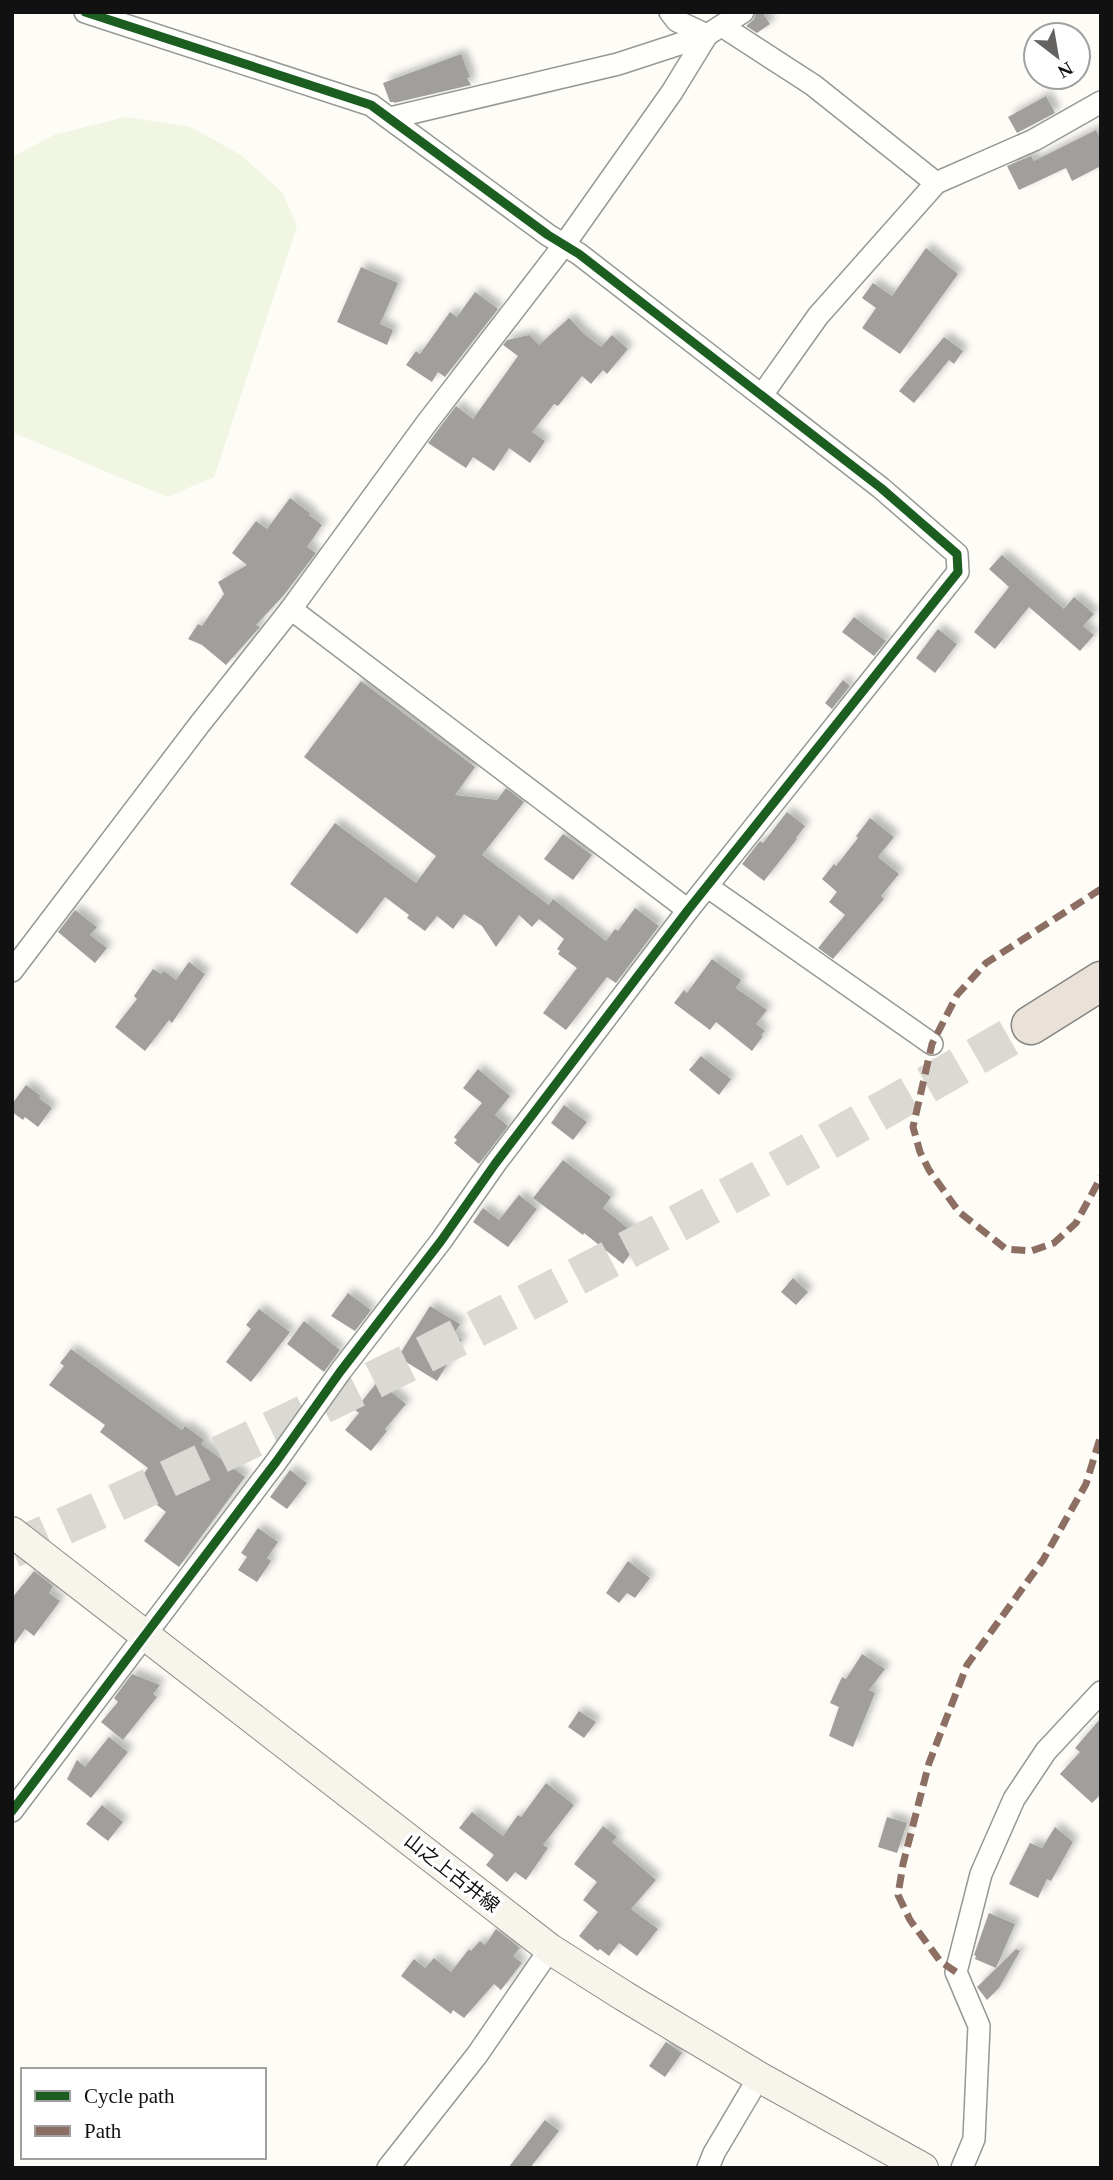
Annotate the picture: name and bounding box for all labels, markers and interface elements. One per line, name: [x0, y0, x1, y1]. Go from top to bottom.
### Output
north arrow: [1022, 21, 1092, 91]
text: N: [1054, 58, 1077, 83]
street label: 山之上古井線: [401, 1830, 503, 1916]
legend: [21, 2068, 266, 2159]
text: Cycle path: [84, 2084, 175, 2108]
text: Path: [84, 2119, 122, 2143]

